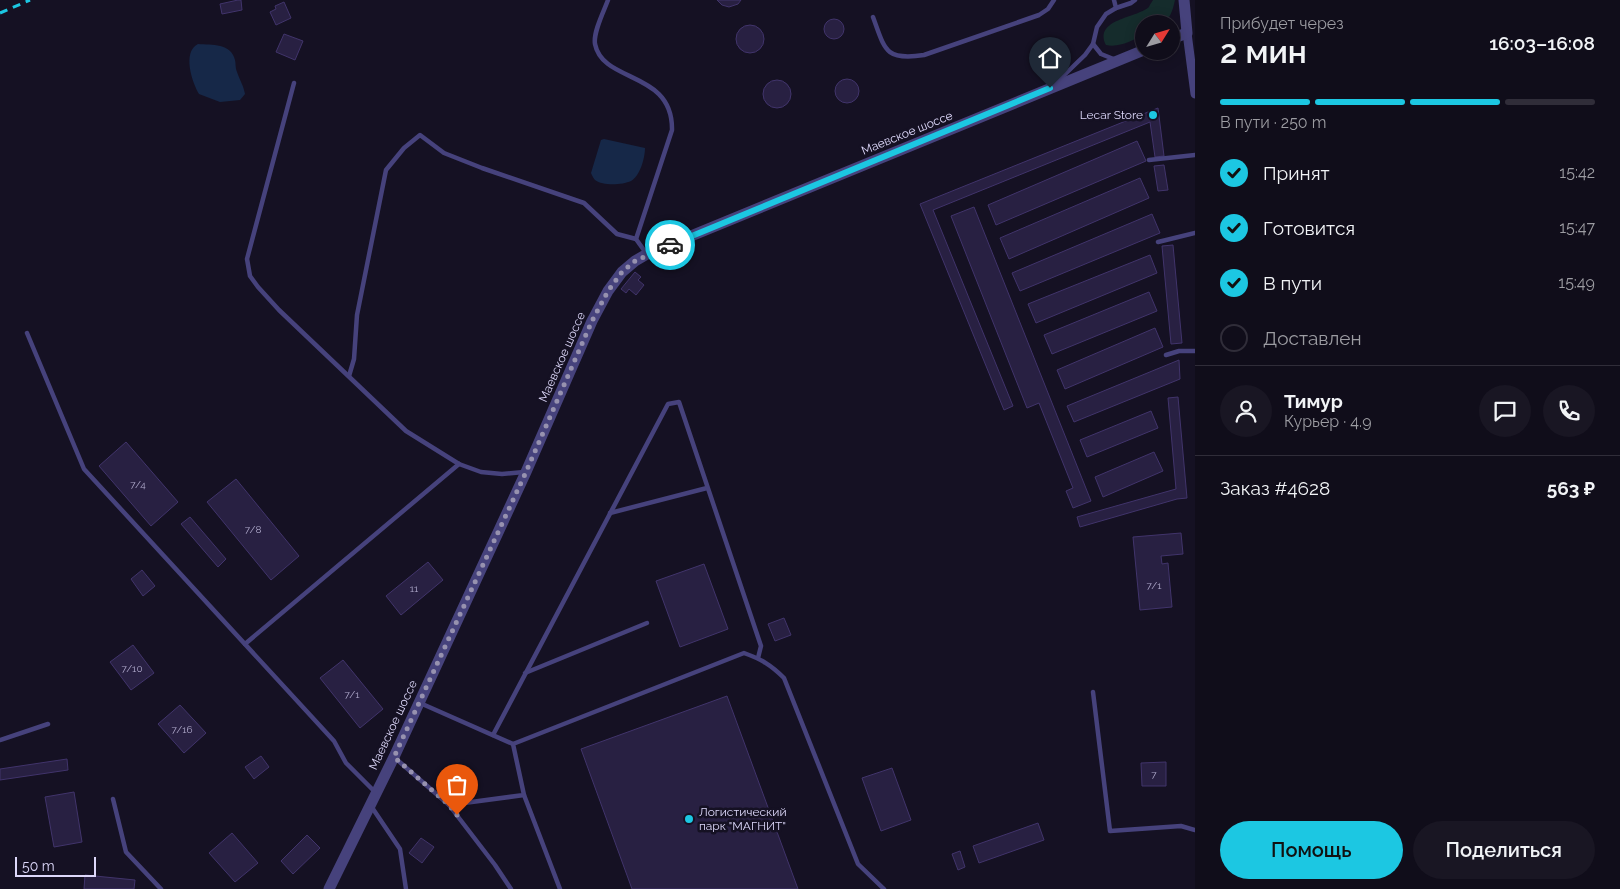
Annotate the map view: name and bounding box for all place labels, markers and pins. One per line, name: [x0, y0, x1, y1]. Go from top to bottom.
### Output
pin: [1029, 37, 1071, 88]
place label: Lecar Store: [1080, 108, 1143, 122]
marker: Lecar Store: [1147, 109, 1159, 121]
pin: [436, 764, 478, 815]
place label: Логистический парк "МАГНИТ": [699, 805, 787, 833]
marker: Логистический парк "МАГНИТ": [683, 813, 695, 825]

